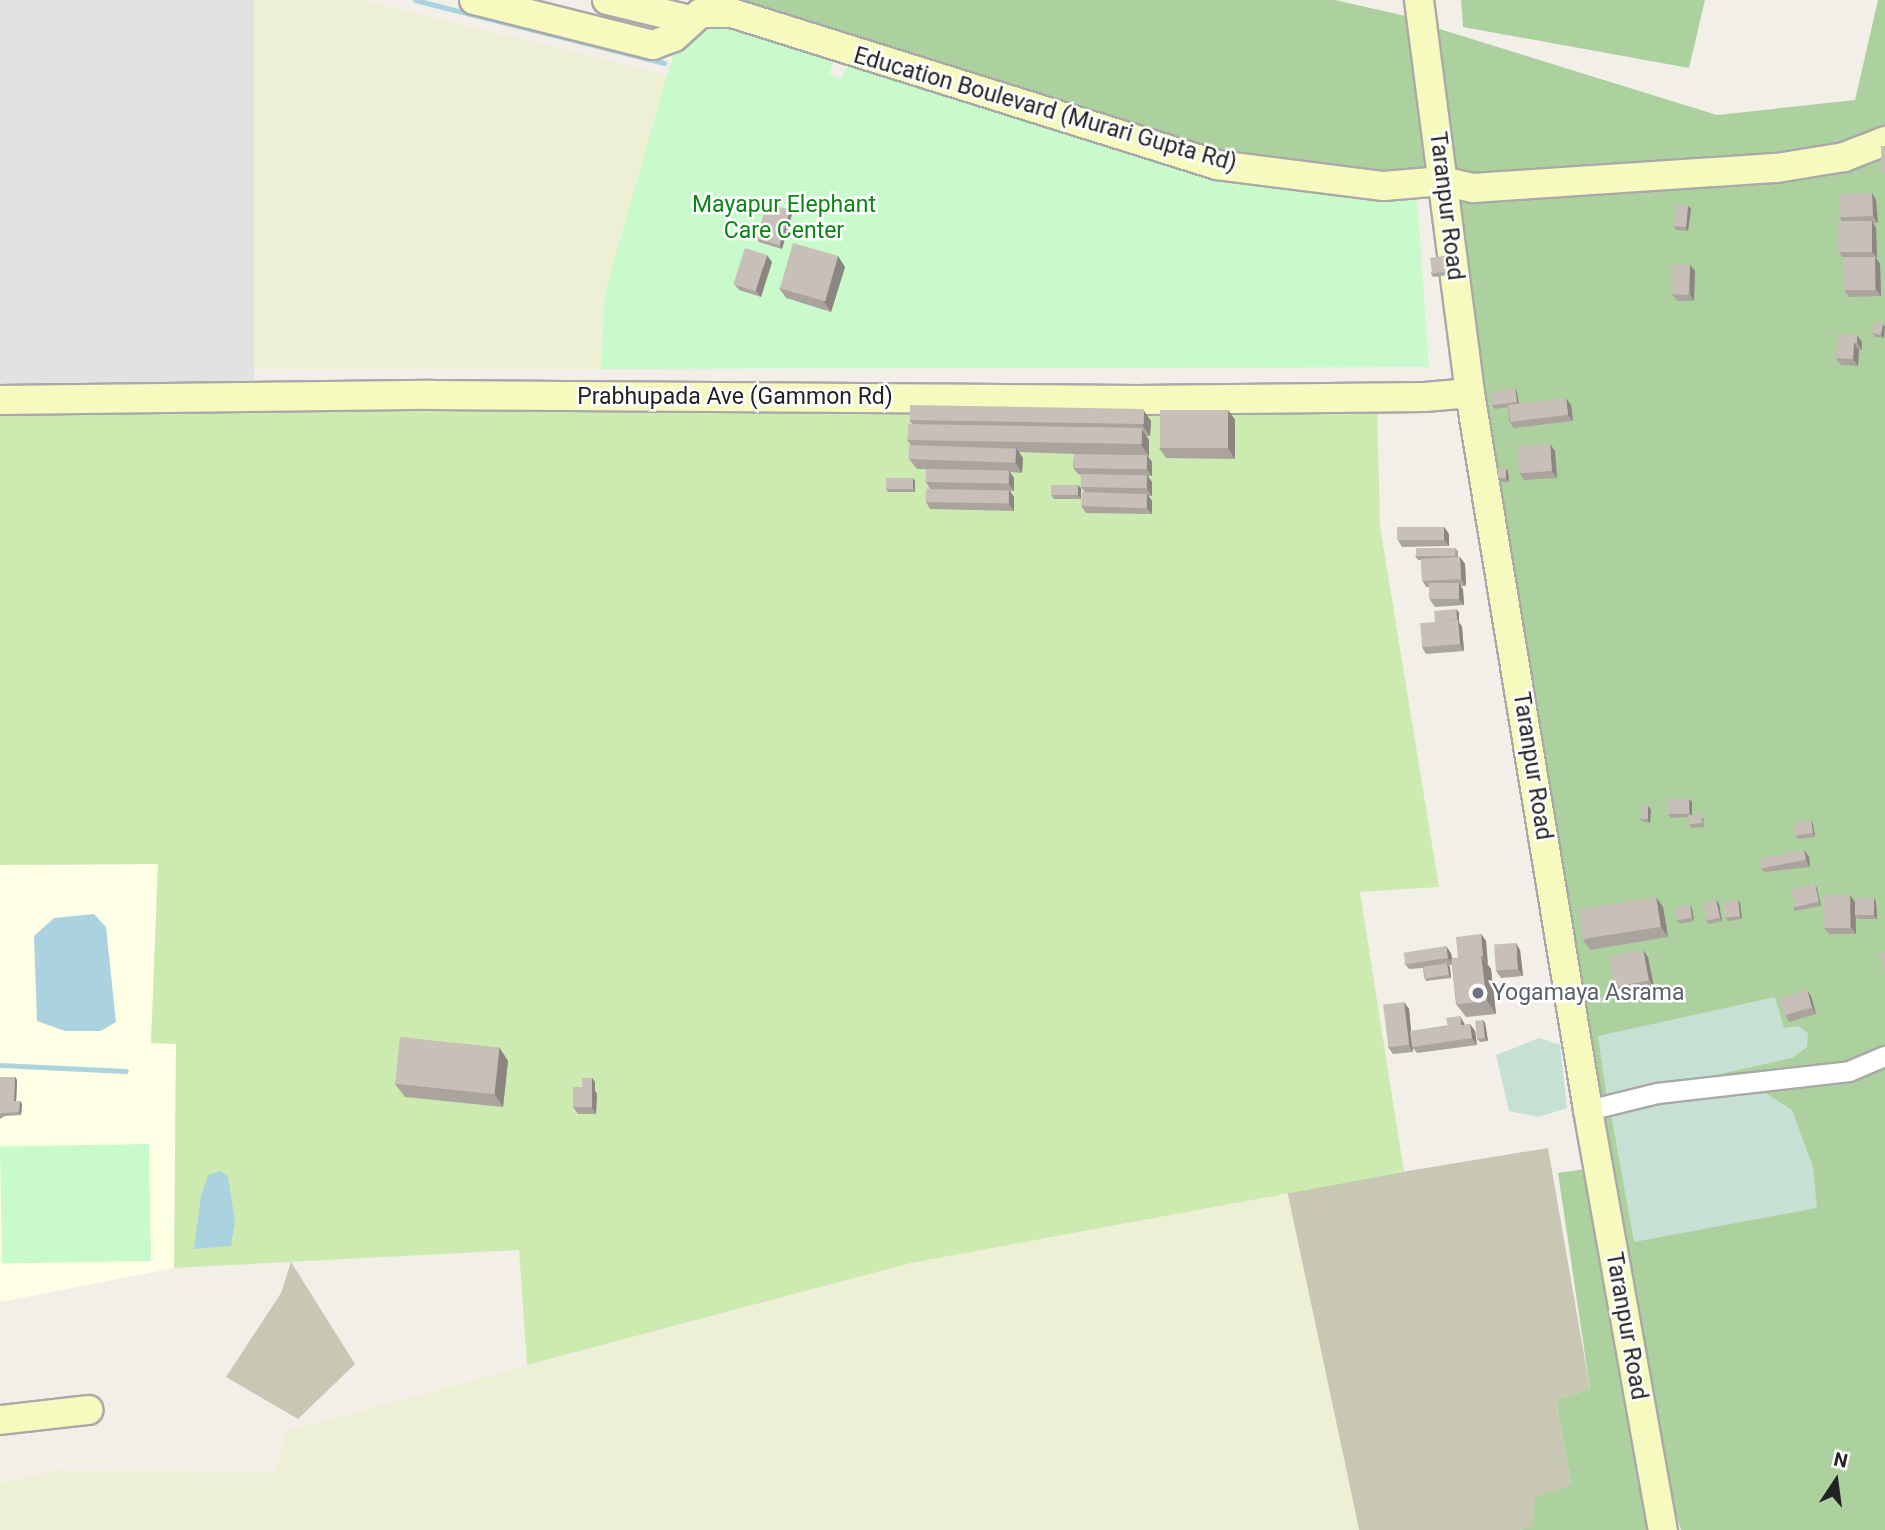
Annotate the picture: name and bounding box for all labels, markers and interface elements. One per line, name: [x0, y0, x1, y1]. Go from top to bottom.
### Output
street label: Education Boulevard (Murari Gupta Rd): [850, 42, 1240, 178]
street label: Taranpur Road: [1423, 130, 1469, 282]
park label: Mayapur Elephant Care Center: [692, 191, 876, 245]
street label: Prabhupada Ave (Gammon Rd): [577, 383, 893, 411]
street label: Taranpur Road: [1507, 690, 1557, 842]
place label: Yogamaya Asrama: [1492, 979, 1684, 1007]
marker: Yogamaya Asrama: [1470, 985, 1486, 1001]
street label: Taranpur Road: [1599, 1250, 1653, 1402]
north arrow: [1801, 1446, 1871, 1516]
text: N: [1832, 1447, 1850, 1473]

